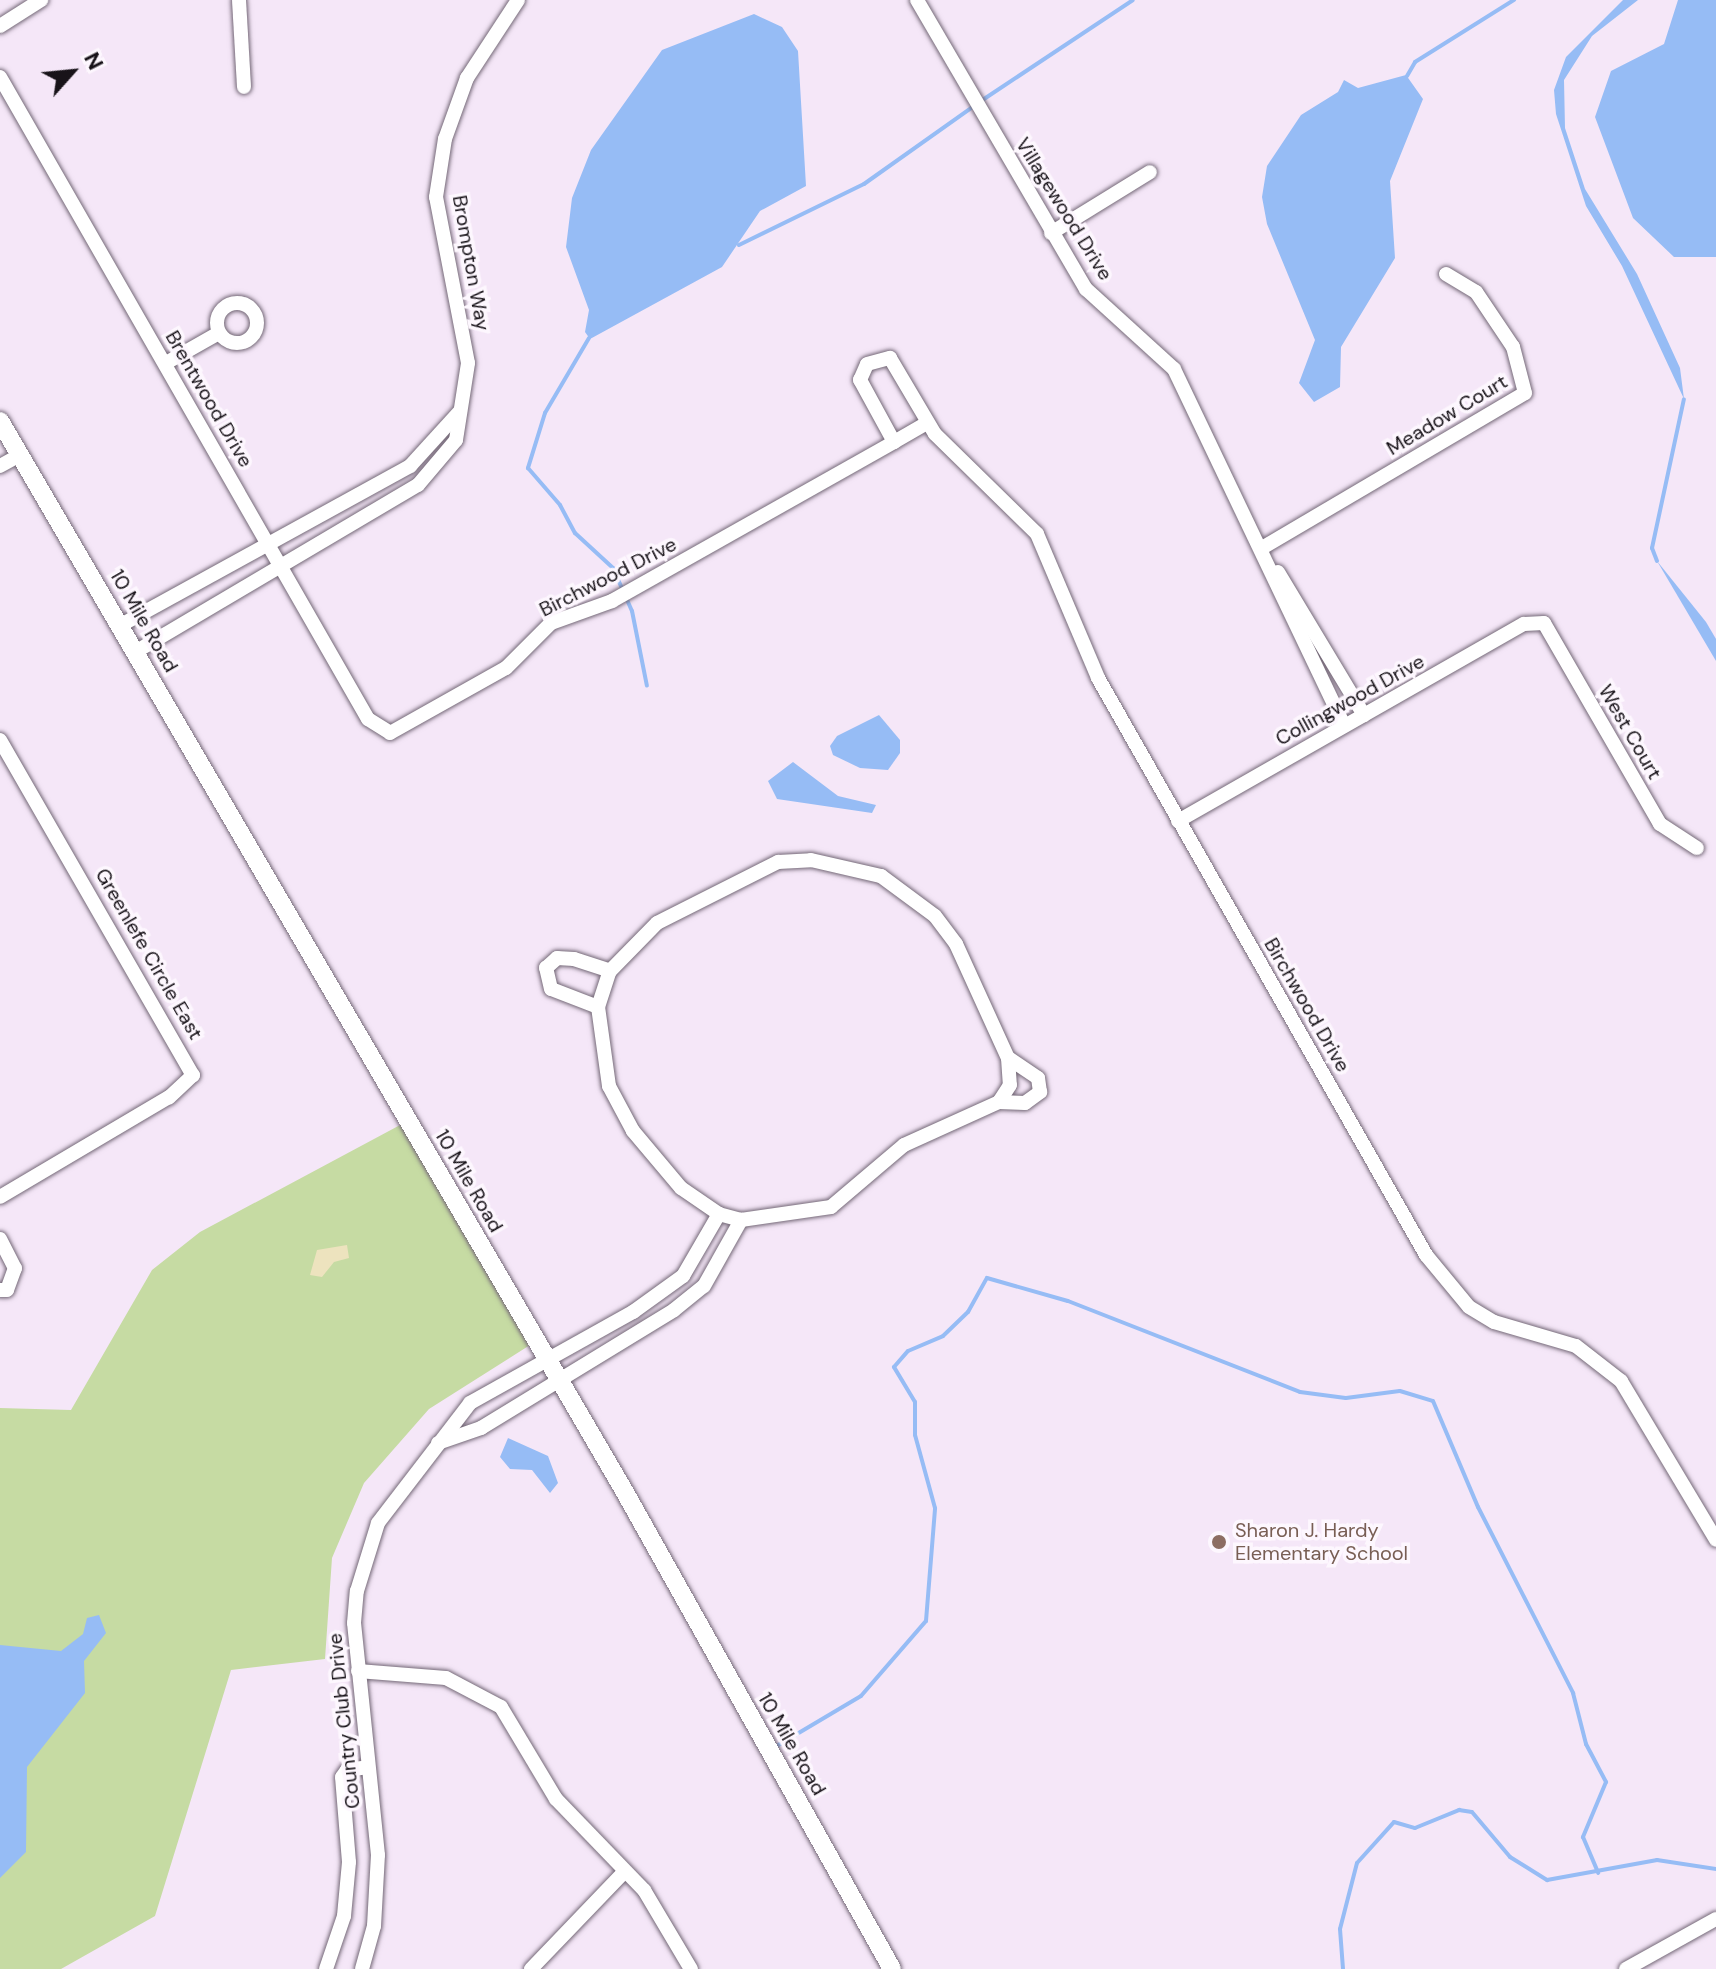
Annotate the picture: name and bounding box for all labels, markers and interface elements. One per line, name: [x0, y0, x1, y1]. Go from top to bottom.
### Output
north arrow: [32, 32, 112, 112]
text: N: [77, 47, 110, 75]
street label: Villagewood Drive: [1010, 133, 1118, 285]
street label: Brompton Way: [447, 193, 495, 333]
street label: Brentwood Drive: [160, 326, 258, 472]
street label: Meadow Court: [1382, 370, 1512, 460]
street label: Birchwood Drive: [535, 532, 681, 622]
street label: 10 Mile Road: [105, 565, 183, 677]
street label: Collingwood Drive: [1271, 649, 1429, 751]
street label: West Court: [1593, 680, 1667, 784]
street label: Greenlefe Circle East: [90, 864, 208, 1044]
street label: Birchwood Drive: [1259, 934, 1355, 1076]
street label: 10 Mile Road: [430, 1125, 508, 1237]
place label: Sharon J. Hardy Elementary School: [1235, 1518, 1408, 1565]
marker: Sharon J. Hardy Elementary School: [1210, 1533, 1228, 1551]
street label: Country Club Drive: [323, 1632, 365, 1810]
street label: 10 Mile Road: [753, 1688, 831, 1800]

